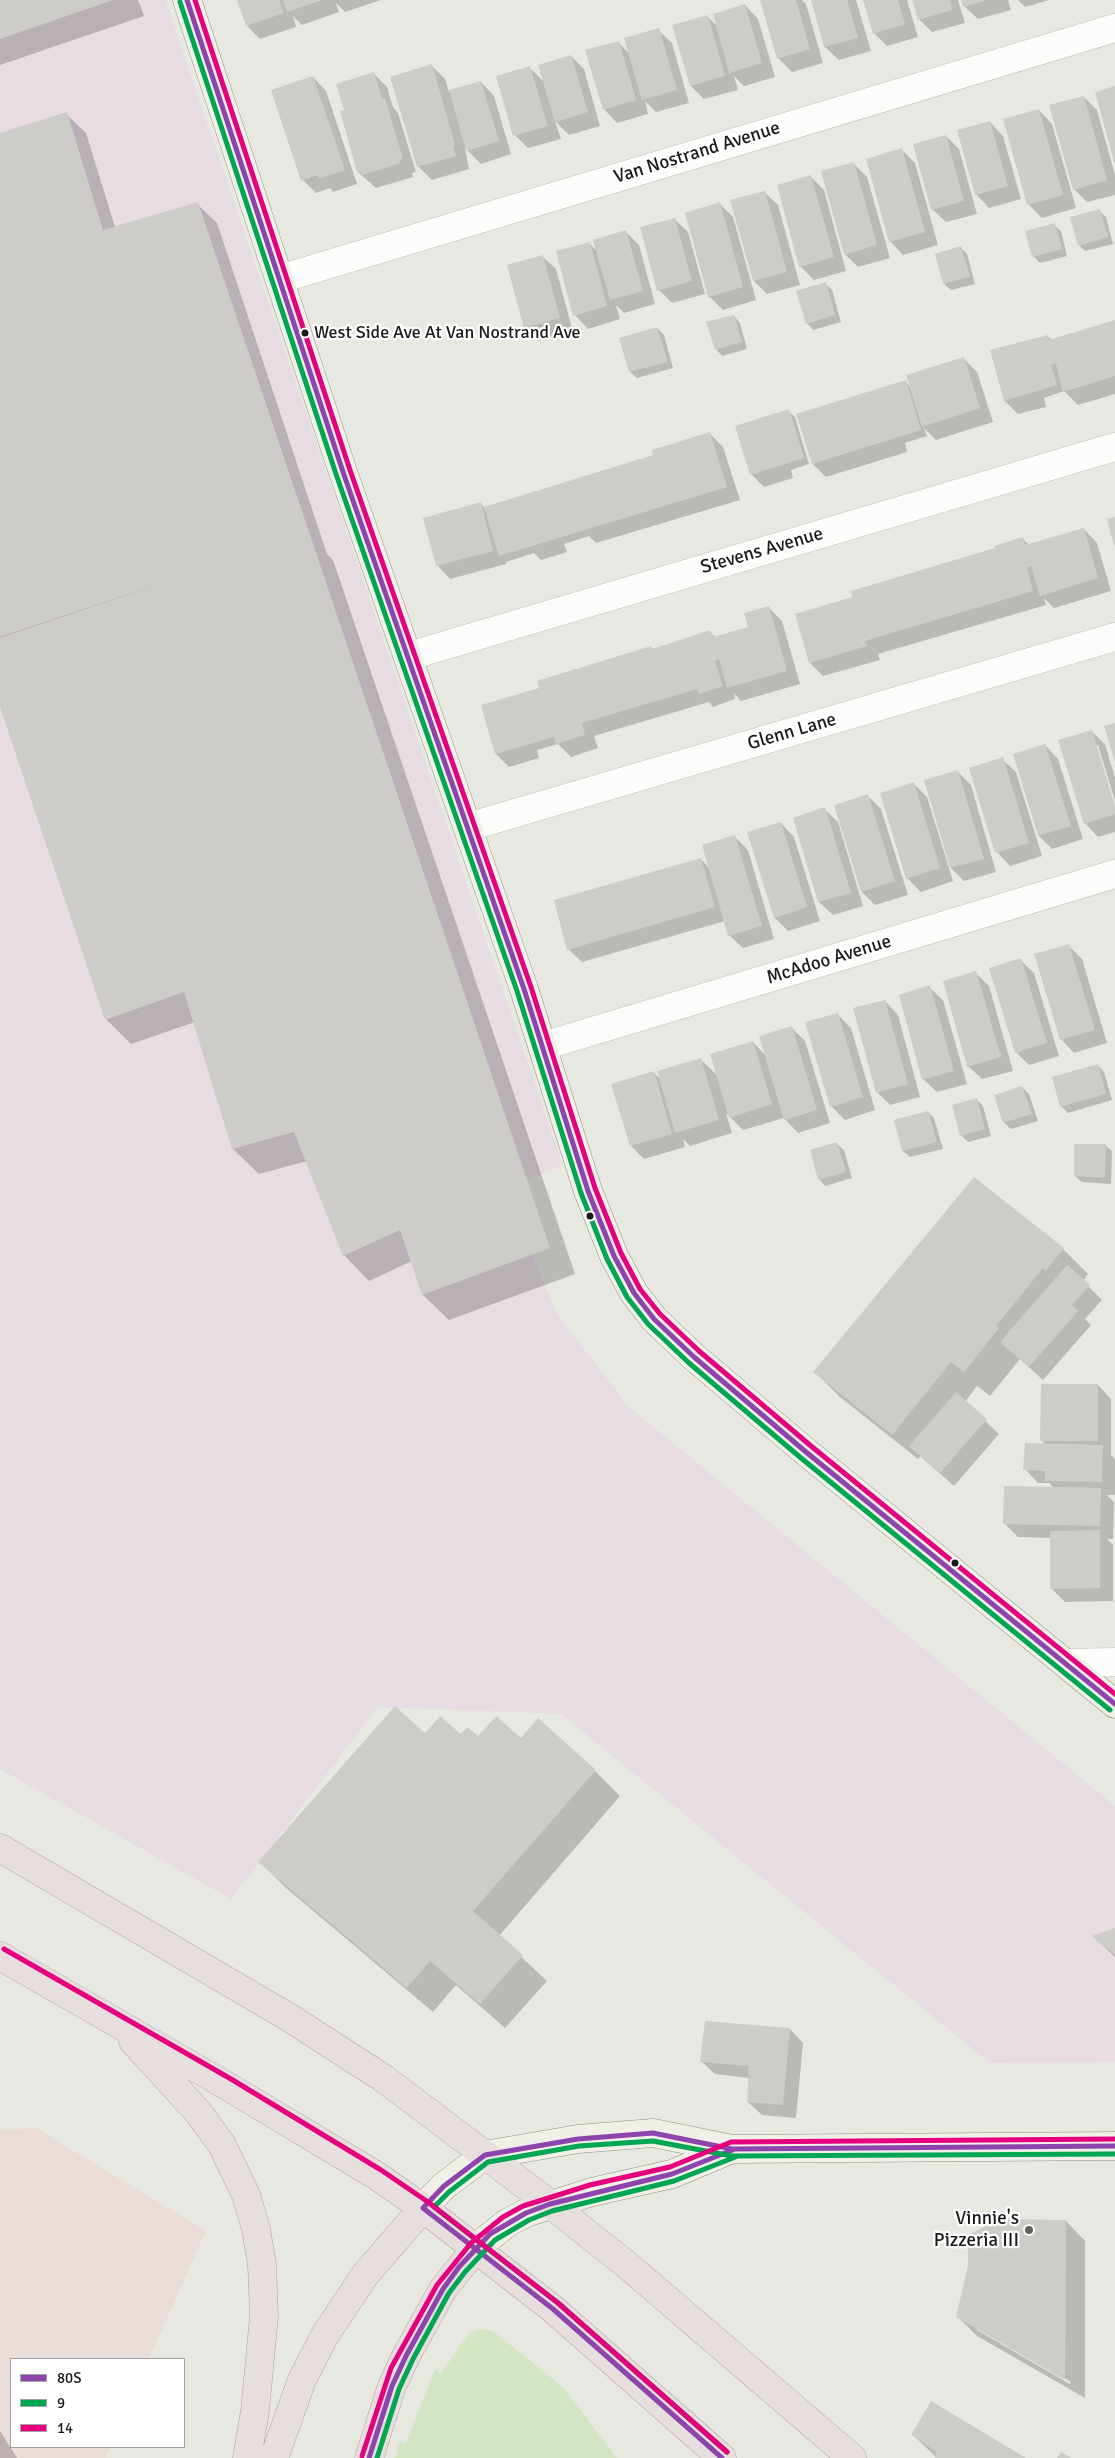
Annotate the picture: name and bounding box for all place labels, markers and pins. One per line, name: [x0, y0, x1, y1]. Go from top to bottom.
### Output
place label: West Side Ave At Van Nostrand Ave: [314, 322, 581, 344]
marker: West Side Ave At Van Nostrand Ave: [300, 328, 310, 338]
unlabelled marker: [585, 1211, 595, 1221]
unlabelled marker: [950, 1558, 960, 1568]
place label: Vinnie's Pizzeria III: [934, 2208, 1019, 2252]
marker: Vinnie's Pizzeria III: [1023, 2224, 1035, 2236]

